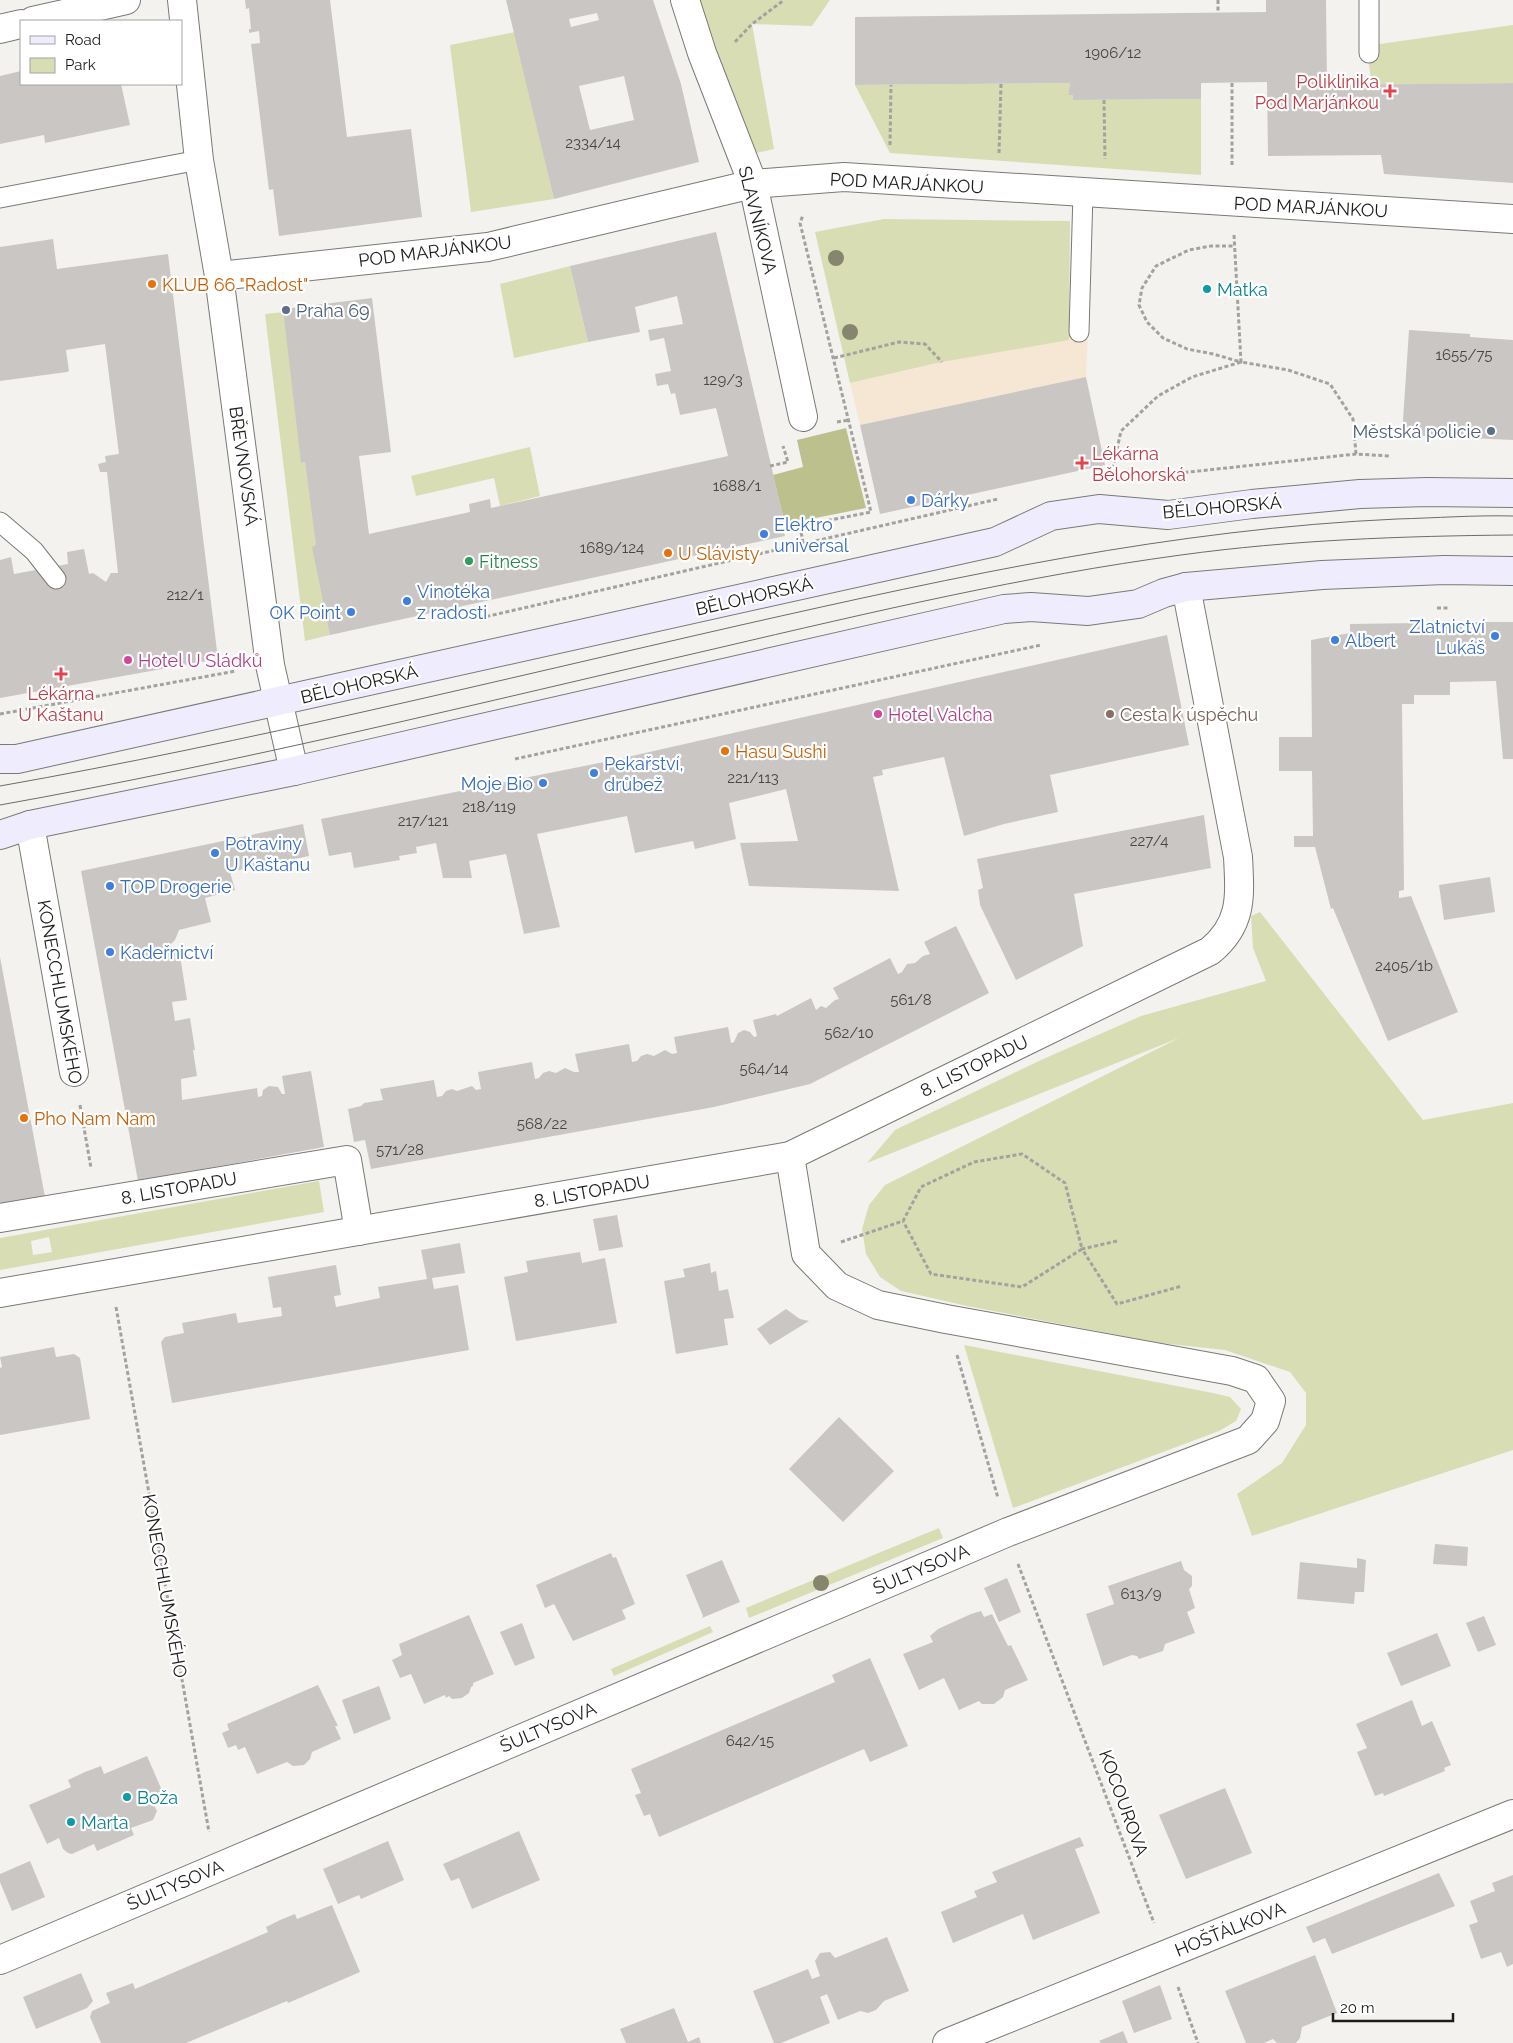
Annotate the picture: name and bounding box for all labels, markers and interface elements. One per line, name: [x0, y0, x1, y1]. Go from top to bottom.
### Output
legend: [20, 20, 182, 85]
text: Road: [65, 31, 101, 49]
house number: 1906/12: [1085, 44, 1141, 62]
text: Park: [65, 56, 96, 74]
place label: Poliklinika Pod Marjánkou: [1255, 71, 1379, 113]
marker: Poliklinika Pod Marjánkou: [1383, 84, 1397, 98]
house number: 2334/14: [565, 134, 621, 152]
street label: SLAVNÍKOVA: [734, 164, 783, 276]
street label: POD MARJÁNKOU: [829, 167, 985, 198]
street label: POD MARJÁNKOU: [1233, 191, 1389, 222]
street label: POD MARJÁNKOU: [357, 230, 513, 271]
place label: KLUB 66 "Radost": [162, 274, 308, 295]
marker: KLUB 66 "Radost": [146, 278, 158, 290]
place label: Matka: [1217, 279, 1268, 300]
marker: Matka: [1201, 283, 1213, 295]
place label: Praha 69: [296, 300, 370, 321]
marker: Praha 69: [280, 304, 292, 316]
house number: 1655/75: [1436, 346, 1492, 364]
house number: 129/3: [703, 371, 743, 389]
street label: BŘEVNOVSKÁ: [225, 405, 264, 527]
place label: Městská policie: [1352, 421, 1481, 442]
marker: Městská policie: [1485, 425, 1497, 437]
place label: Lékárna Bělohorská: [1092, 443, 1186, 485]
marker: Lékárna Bělohorská: [1076, 457, 1088, 469]
house number: 1688/1: [713, 477, 762, 495]
place label: Dárky: [921, 490, 969, 511]
street label: BĚLOHORSKÁ: [1161, 490, 1283, 523]
marker: Dárky: [905, 494, 917, 506]
place label: Elektro universal: [774, 514, 849, 556]
marker: Elektro universal: [758, 528, 770, 540]
house number: 1689/124: [580, 539, 644, 557]
place label: U Slávisty: [678, 543, 760, 564]
marker: U Slávisty: [662, 547, 674, 559]
place label: Fitness: [479, 551, 538, 572]
marker: Fitness: [463, 555, 475, 567]
street label: BĚLOHORSKÁ: [693, 571, 815, 620]
place label: Vinotéka z radosti: [417, 581, 490, 623]
house number: 212/1: [166, 586, 204, 604]
marker: Vinotéka z radosti: [401, 595, 413, 607]
place label: OK Point: [269, 602, 341, 623]
marker: OK Point: [345, 606, 357, 618]
place label: Zlatnictví Lukáš: [1409, 616, 1485, 658]
place label: Albert: [1345, 630, 1396, 651]
marker: Zlatnictví Lukáš: [1489, 630, 1501, 642]
marker: Albert: [1329, 634, 1341, 646]
place label: Hotel U Sládků: [138, 650, 262, 671]
marker: Hotel U Sládků: [122, 654, 134, 666]
street label: BĚLOHORSKÁ: [298, 659, 420, 708]
marker: Lékárna U Kaštanu: [55, 668, 67, 680]
place label: Lékárna U Kaštanu: [18, 683, 104, 725]
place label: Hotel Valcha: [888, 704, 993, 725]
place label: Cesta k úspěchu: [1120, 704, 1258, 725]
marker: Hotel Valcha: [872, 708, 884, 720]
marker: Cesta k úspěchu: [1104, 708, 1116, 720]
place label: Hasu Sushi: [735, 741, 827, 762]
marker: Hasu Sushi: [719, 745, 731, 757]
place label: Pekařství, drůbež: [604, 753, 684, 795]
marker: Pekařství, drůbež: [588, 767, 600, 779]
house number: 221/113: [727, 769, 779, 787]
place label: Moje Bio: [461, 773, 533, 794]
marker: Moje Bio: [537, 777, 549, 789]
house number: 218/119: [462, 798, 516, 816]
house number: 217/121: [398, 812, 449, 830]
house number: 227/4: [1130, 832, 1168, 850]
place label: Potraviny U Kaštanu: [225, 833, 310, 875]
marker: Potraviny U Kaštanu: [209, 847, 221, 859]
place label: TOP Drogerie: [120, 876, 232, 897]
marker: TOP Drogerie: [104, 880, 116, 892]
street label: KONECCHLUMSKÉHO: [33, 898, 88, 1086]
place label: Kadeřnictví: [120, 942, 213, 963]
marker: Kadeřnictví: [104, 946, 116, 958]
house number: 2405/1b: [1375, 957, 1433, 975]
house number: 561/8: [890, 991, 932, 1009]
house number: 562/10: [824, 1024, 874, 1042]
street label: 8. LISTOPADU: [917, 1031, 1031, 1101]
house number: 564/14: [740, 1060, 788, 1078]
place label: Pho Nam Nam: [34, 1108, 156, 1129]
marker: Pho Nam Nam: [18, 1112, 30, 1124]
house number: 568/22: [517, 1115, 567, 1133]
house number: 571/28: [376, 1141, 424, 1159]
street label: 8. LISTOPADU: [119, 1167, 239, 1209]
street label: 8. LISTOPADU: [532, 1170, 652, 1212]
street label: KONECCHLUMSKÉHO: [138, 1492, 193, 1680]
street label: ŠULTYSOVA: [869, 1538, 972, 1599]
house number: 613/9: [1121, 1585, 1162, 1603]
street label: ŠULTYSOVA: [496, 1696, 599, 1757]
house number: 642/15: [726, 1732, 774, 1750]
street label: KOCOUROVA: [1095, 1747, 1153, 1859]
place label: Boža: [137, 1787, 178, 1808]
marker: Boža: [121, 1791, 133, 1803]
place label: Marta: [81, 1812, 129, 1833]
marker: Marta: [65, 1816, 77, 1828]
street label: ŠULTYSOVA: [123, 1854, 226, 1915]
street label: HOŠŤÁLKOVA: [1171, 1896, 1288, 1961]
scale bar: [1333, 1990, 1453, 2022]
text: 20 m: [1340, 1999, 1375, 2017]

